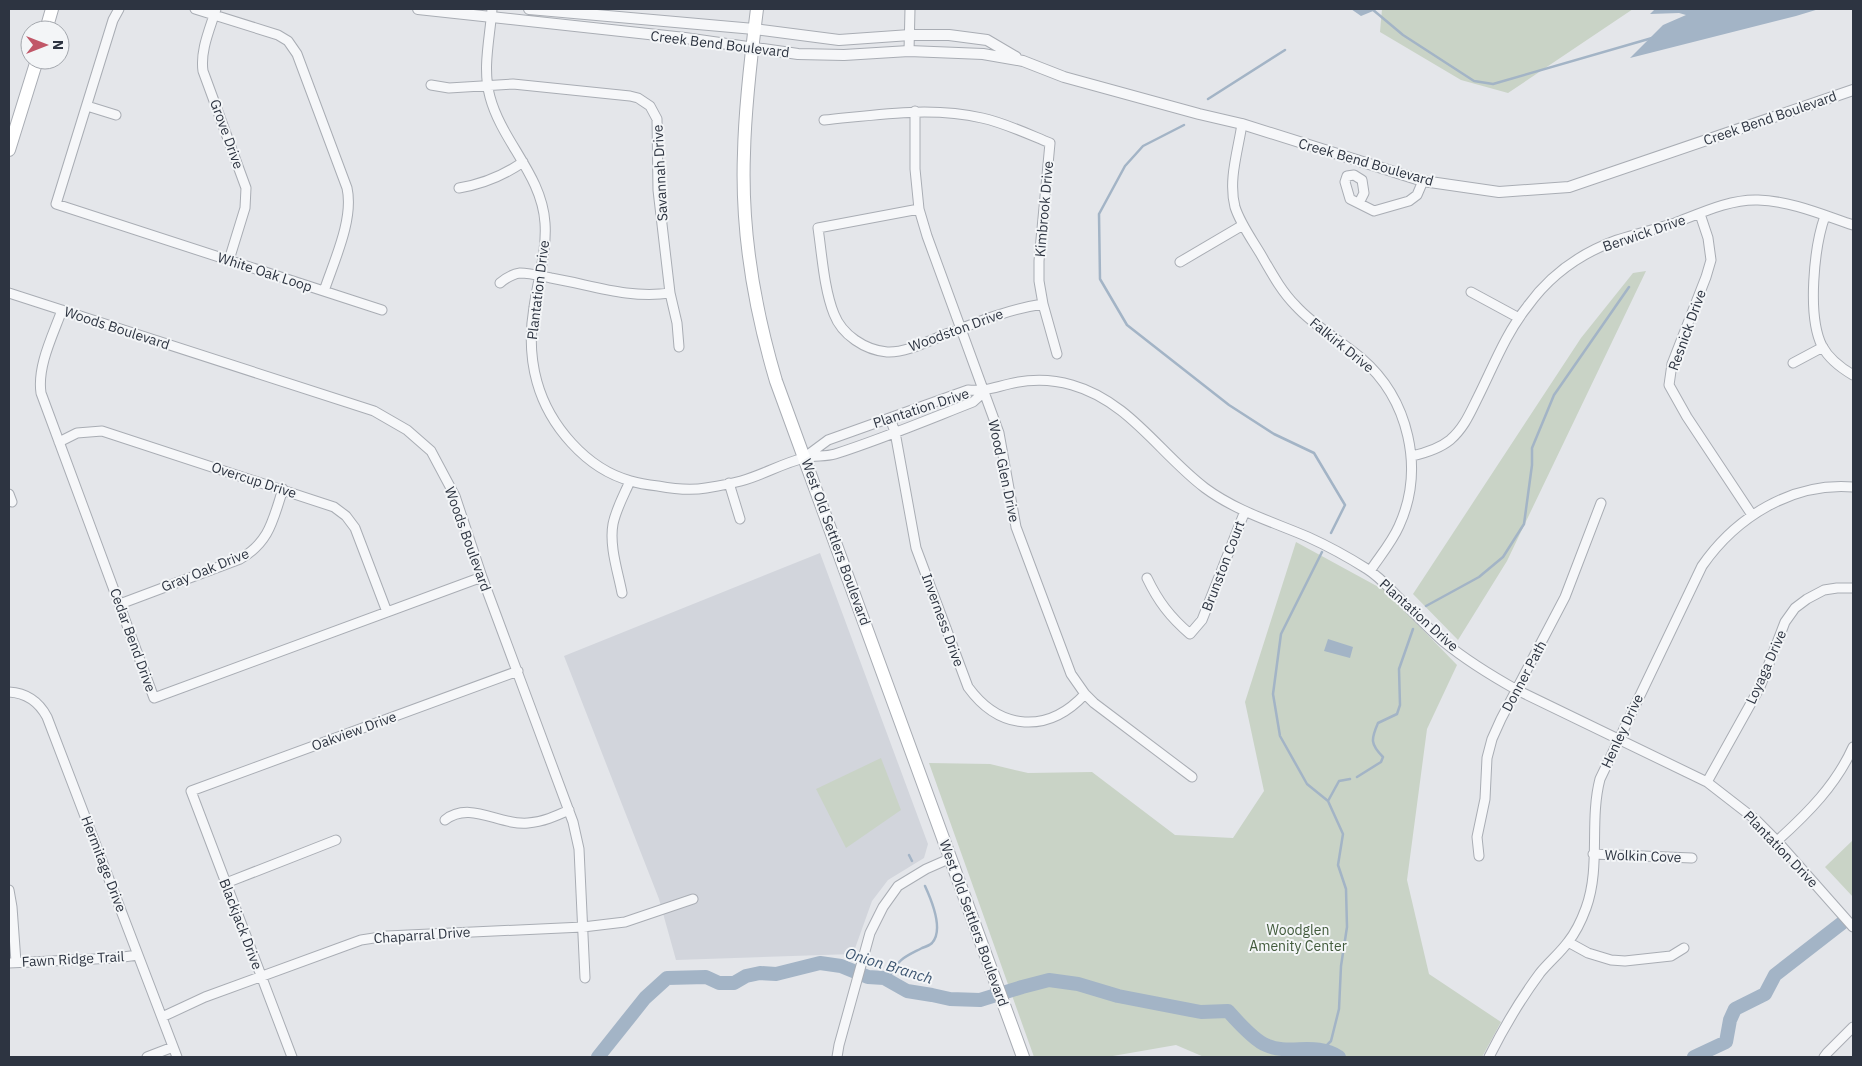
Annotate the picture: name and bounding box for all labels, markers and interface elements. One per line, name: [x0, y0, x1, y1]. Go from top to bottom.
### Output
north arrow: [20, 20, 70, 70]
street label: Creek Bend Boulevard: [650, 27, 790, 61]
text: N: [49, 40, 67, 50]
street label: Creek Bend Boulevard: [1701, 87, 1839, 149]
street label: Grove Drive: [206, 97, 248, 172]
street label: Savannah Drive: [648, 124, 672, 222]
street label: Creek Bend Boulevard: [1296, 134, 1436, 190]
street label: Kimbrook Drive: [1031, 160, 1057, 258]
street label: Berwick Drive: [1600, 210, 1688, 256]
street label: Plantation Drive: [523, 239, 553, 341]
street label: White Oak Loop: [215, 248, 315, 296]
street label: Resnick Drive: [1664, 287, 1710, 373]
street label: Woods Boulevard: [62, 302, 172, 354]
street label: Woodston Drive: [906, 304, 1006, 355]
street label: Falkirk Drive: [1306, 314, 1378, 377]
street label: Plantation Drive: [871, 384, 972, 432]
street label: Wood Glen Drive: [984, 418, 1024, 524]
street label: West Old Settlers Boulevard: [797, 456, 875, 628]
street label: Overcup Drive: [209, 458, 299, 502]
street label: Woods Boulevard: [441, 484, 495, 594]
street label: Brunston Court: [1197, 518, 1249, 614]
street label: Gray Oak Drive: [158, 544, 252, 596]
street label: Inverness Drive: [918, 571, 968, 669]
street label: Plantation Drive: [1376, 575, 1462, 655]
street label: Cedar Bend Drive: [106, 586, 160, 695]
street label: Loyaga Drive: [1742, 627, 1791, 707]
street label: Donner Path: [1498, 637, 1550, 715]
street label: Henley Drive: [1597, 691, 1647, 771]
street label: Oakview Drive: [309, 707, 399, 755]
street label: Plantation Drive: [1740, 807, 1822, 891]
street label: Hermitage Drive: [77, 813, 131, 915]
street label: West Old Settlers Boulevard: [935, 837, 1013, 1009]
street label: Wolkin Cove: [1604, 846, 1682, 866]
street label: Blackjack Drive: [215, 876, 267, 972]
park label: Woodglen Amenity Center: [1249, 921, 1347, 955]
street label: Chaparral Drive: [373, 923, 471, 947]
water label: Onion Branch: [843, 943, 935, 988]
street label: Fawn Ridge Trail: [21, 947, 125, 971]

